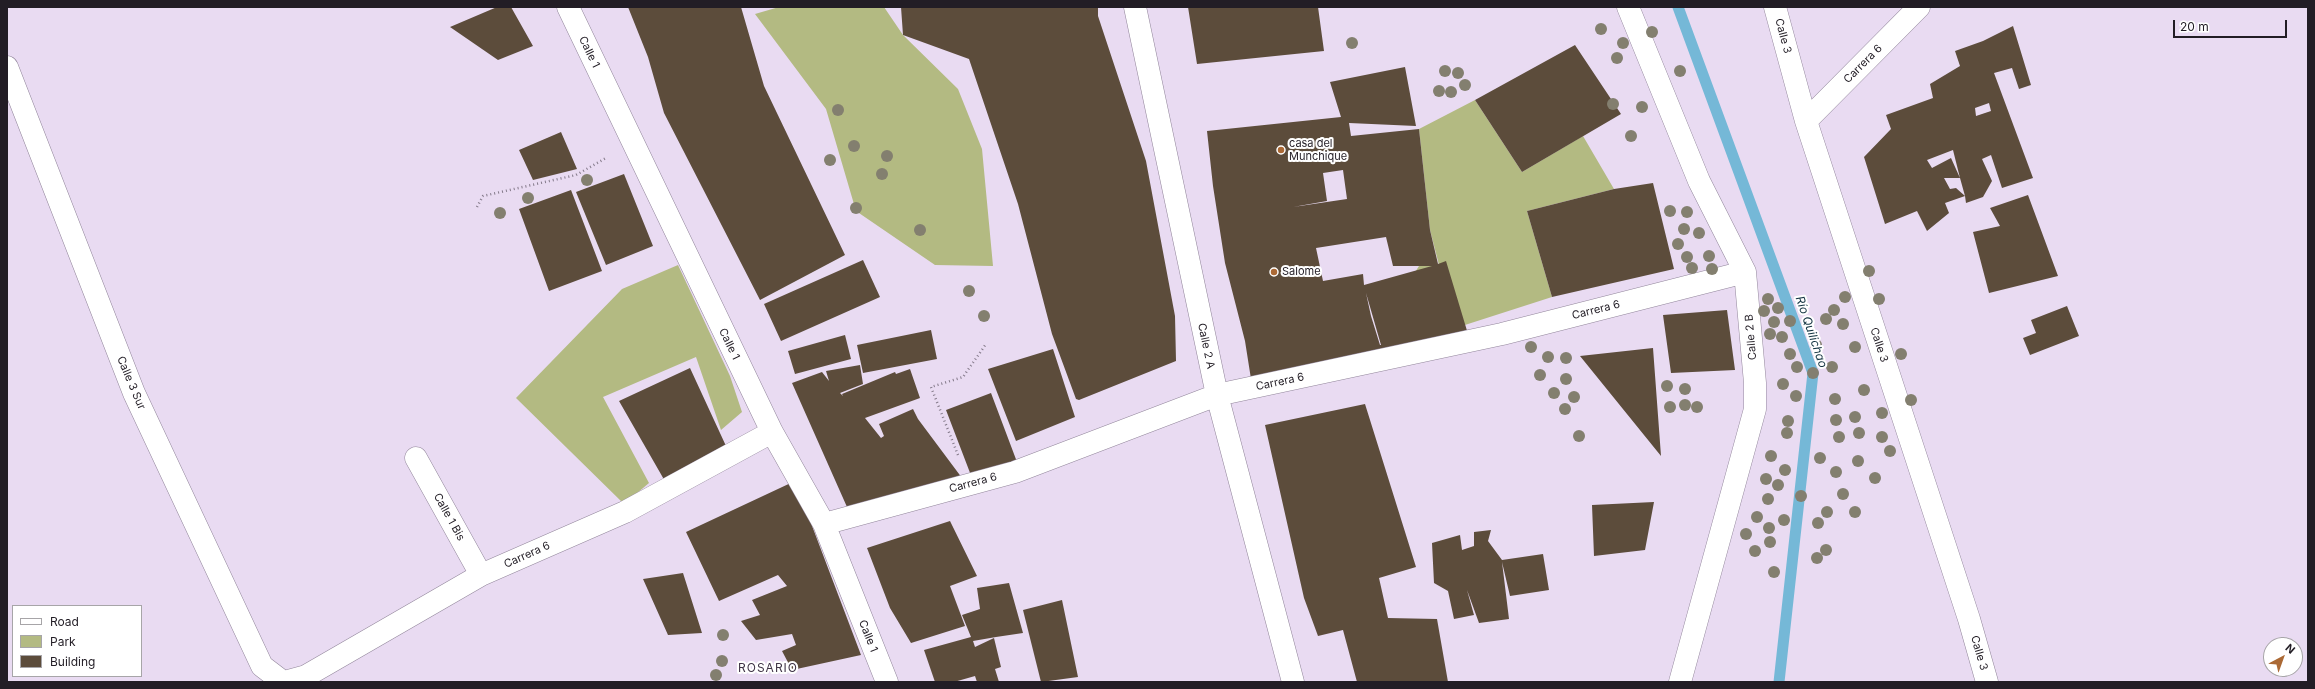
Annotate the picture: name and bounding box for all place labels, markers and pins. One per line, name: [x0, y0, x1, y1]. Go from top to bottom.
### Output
place label: casa del Munchique: [1289, 137, 1347, 163]
marker: casa del Munchique: [1276, 145, 1286, 155]
place label: Salome: [1282, 265, 1321, 279]
marker: Salome: [1269, 267, 1279, 277]

